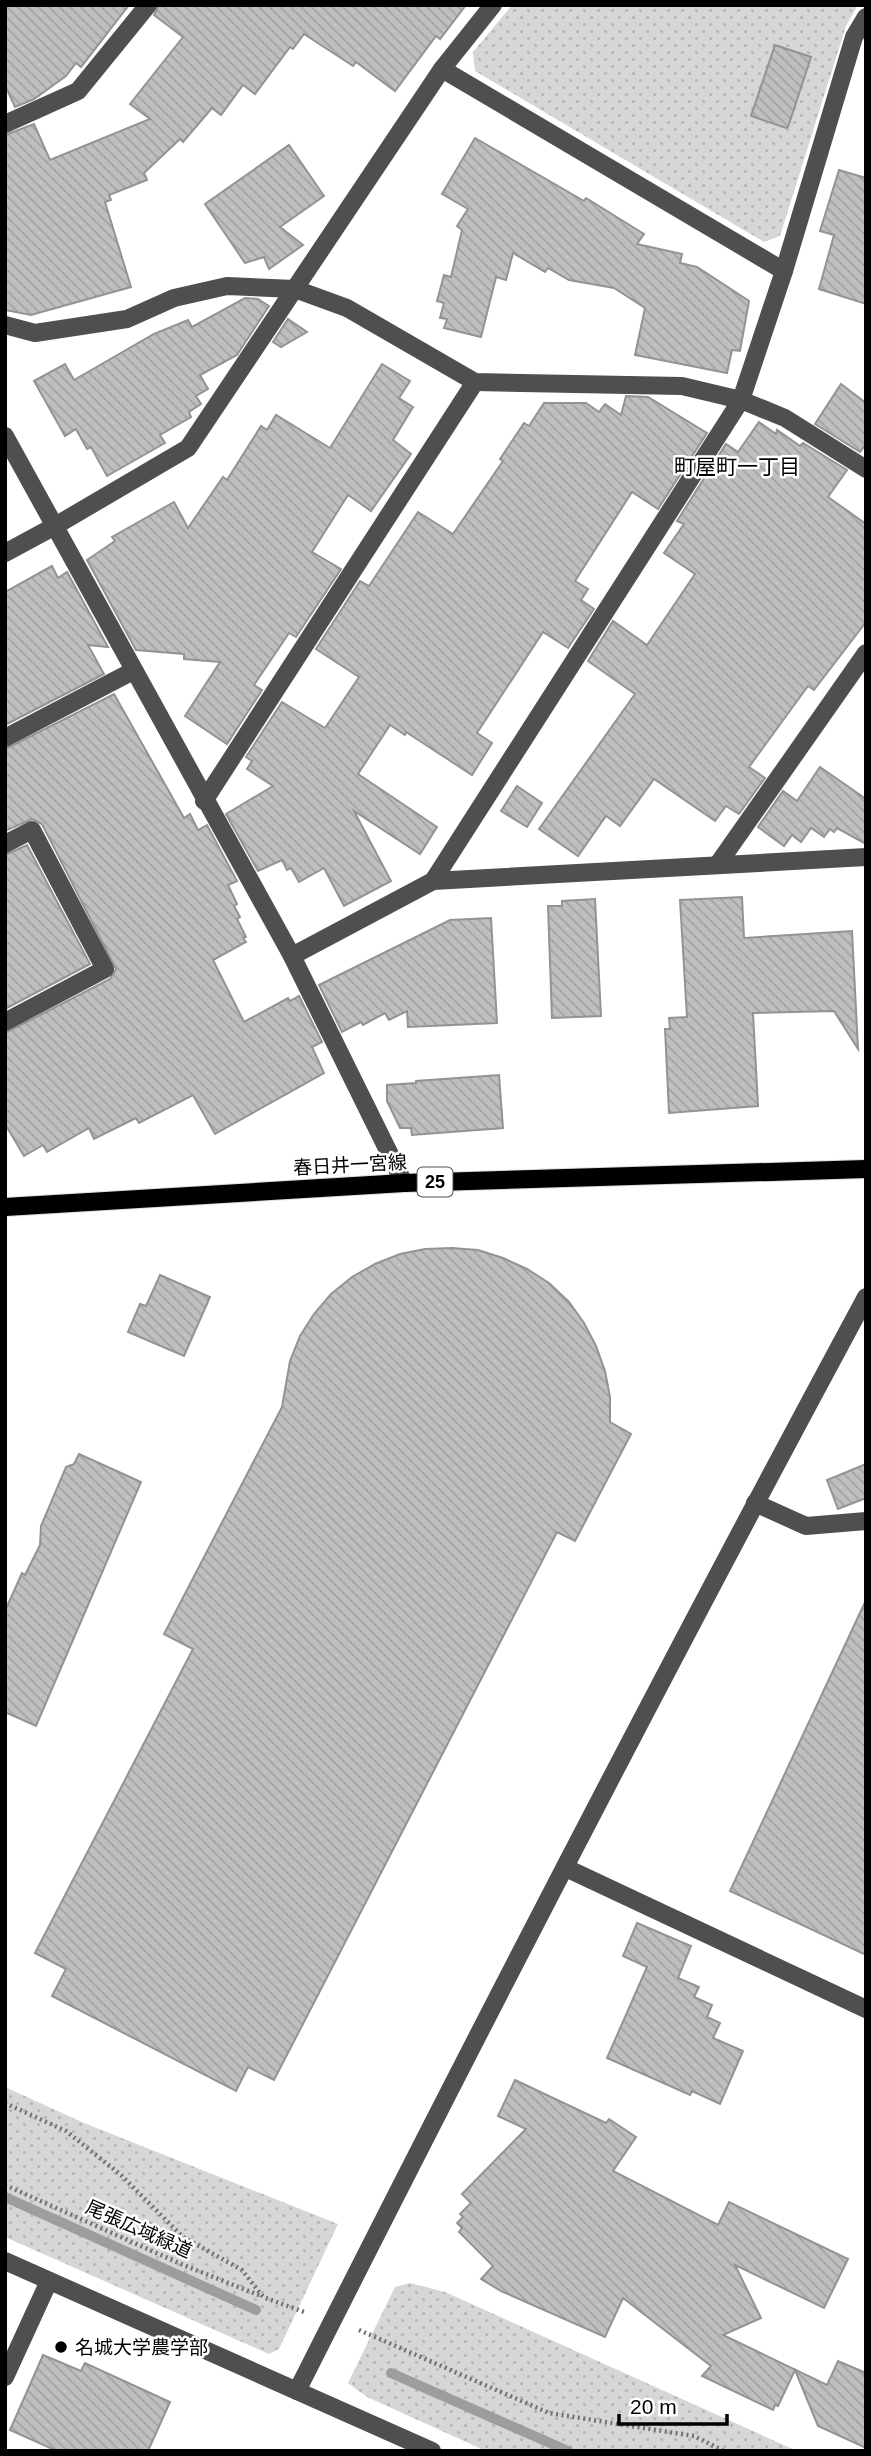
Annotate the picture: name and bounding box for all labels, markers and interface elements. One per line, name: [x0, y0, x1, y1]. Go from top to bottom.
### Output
district label: 町屋町一丁目: [674, 455, 800, 478]
street label: 春日井一宮線: [293, 1152, 407, 1178]
road number: 25: [418, 1168, 452, 1196]
street label: 尾張広域緑道: [83, 2196, 195, 2262]
place label: 名城大学農学部: [75, 2337, 208, 2358]
marker: 名城大学農学部: [53, 2339, 69, 2355]
scale bar: [619, 2382, 728, 2426]
text: 20 m: [630, 2395, 677, 2418]

